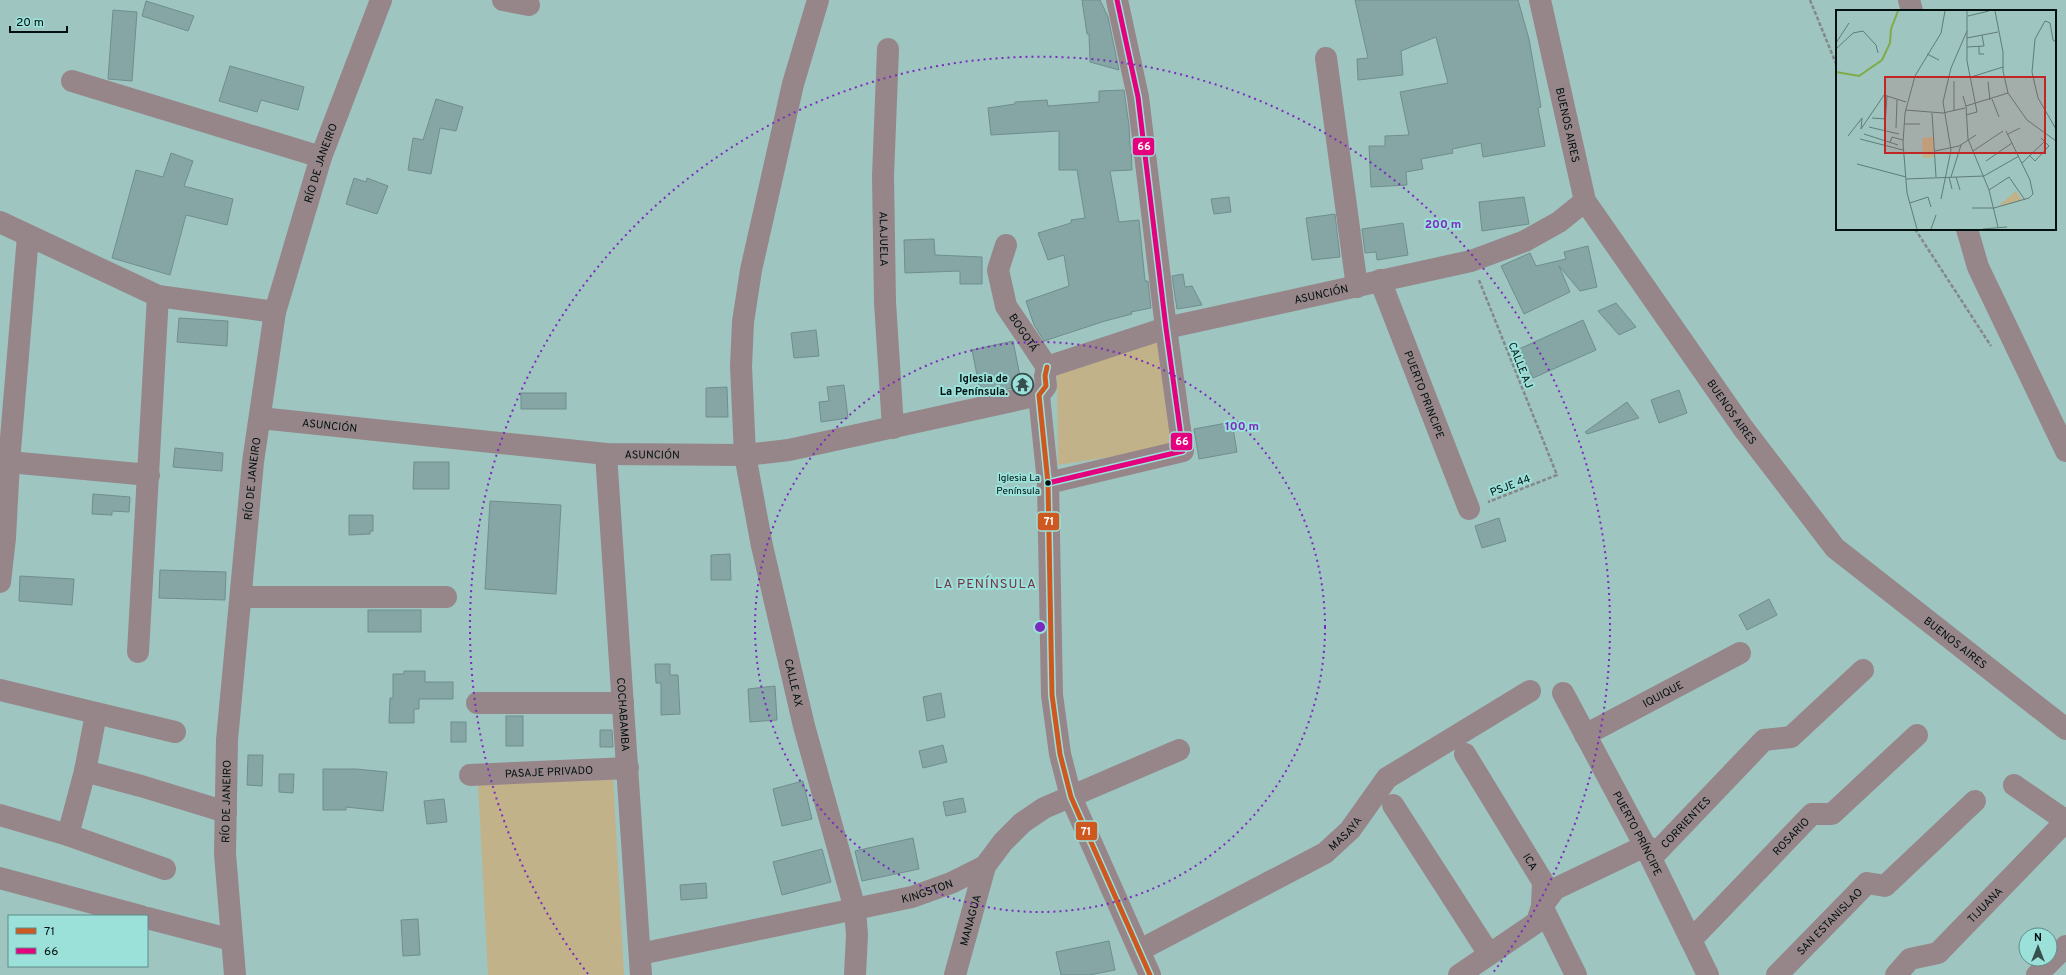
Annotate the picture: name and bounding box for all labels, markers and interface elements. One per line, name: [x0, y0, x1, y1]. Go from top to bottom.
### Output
scale bar: [10, 8, 67, 34]
inset map: [1836, 10, 2056, 230]
text: 20 m: [16, 15, 44, 31]
street label: BUENOS AIRES: [1552, 86, 1582, 164]
street label: RÍO DE JANEIRO: [302, 122, 341, 205]
line badge: 66: [1132, 137, 1155, 156]
text: 66: [1137, 140, 1151, 154]
street label: ALAJUELA: [876, 211, 890, 267]
text: 200 m: [1425, 217, 1461, 233]
street label: ASUNCIÓN: [1293, 282, 1350, 308]
street label: BOGOTÁ: [1005, 311, 1042, 355]
street label: CALLE AJ: [1504, 340, 1536, 391]
street label: PUERTO PRINCIPE: [1400, 349, 1447, 441]
temple icon: Iglesia de La Península.: [1010, 371, 1036, 397]
place label: Iglesia de La Península.: [940, 372, 1008, 399]
street label: BUENOS AIRES: [1703, 377, 1759, 448]
street label: ASUNCIÓN: [301, 416, 358, 436]
text: 100 m: [1225, 419, 1259, 435]
line badge: 66: [1170, 432, 1193, 451]
text: 66: [1175, 435, 1189, 449]
street label: RÍO DE JANEIRO: [241, 436, 265, 521]
street label: ASUNCIÓN: [624, 447, 680, 463]
place label: Iglesia La Península: [996, 472, 1040, 498]
street label: PSJE 44: [1488, 472, 1533, 500]
marker: Iglesia La Península: [1043, 478, 1053, 488]
line badge: 71: [1037, 512, 1060, 531]
text: 71: [1044, 515, 1054, 529]
district label: LA PENÍNSULA: [935, 575, 1037, 593]
street label: BUENOS AIRES: [1921, 614, 1989, 672]
centre of rings: [1033, 620, 1047, 634]
street label: CALLE AX: [781, 657, 805, 709]
street label: COCHABAMBA: [613, 677, 632, 752]
street label: IQUIQUE: [1640, 678, 1686, 711]
street label: RÍO DE JANEIRO: [218, 760, 235, 843]
street label: PASAJE PRIVADO: [504, 764, 593, 781]
street label: PUERTO PRÍNCIPE: [1609, 789, 1664, 878]
street label: CORRIENTES: [1658, 794, 1714, 852]
street label: MASAYA: [1326, 814, 1365, 854]
street label: ROSARIO: [1770, 815, 1813, 859]
line badge: 71: [1075, 821, 1098, 841]
text: 71: [1081, 825, 1091, 839]
street label: ICA: [1519, 851, 1540, 873]
street label: KINGSTON: [900, 877, 955, 907]
street label: TIJUANA: [1965, 885, 2006, 926]
street label: SAN ESTANISLAO: [1794, 886, 1866, 959]
street label: MANAGUA: [957, 893, 985, 948]
legend: [8, 915, 148, 967]
text: 71: [44, 924, 55, 940]
north arrow: [2018, 927, 2058, 967]
text: N: [2034, 931, 2042, 945]
text: 66: [44, 944, 58, 960]

